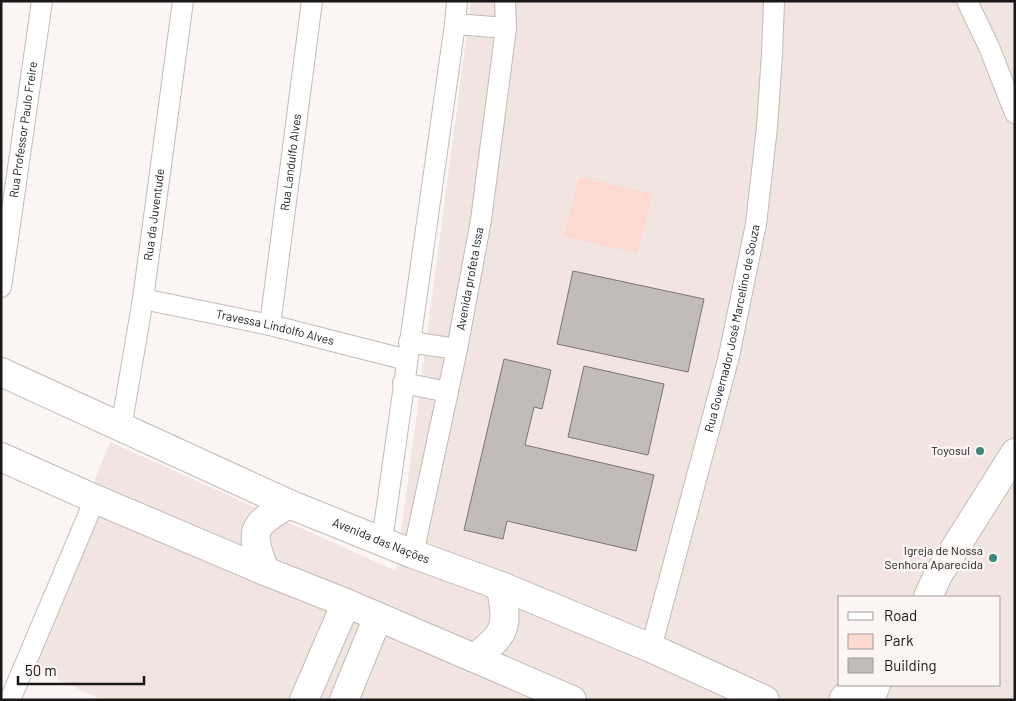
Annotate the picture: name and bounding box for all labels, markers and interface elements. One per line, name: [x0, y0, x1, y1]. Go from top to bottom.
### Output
street label: Rua Professor Paulo Freire: [6, 60, 39, 199]
street label: Rua Landulfo Alves: [277, 113, 303, 212]
street label: Rua da Juventude: [140, 167, 166, 261]
street label: Rua Governador José Marcelino de Souza: [701, 223, 762, 433]
street label: Avenida profeta Issa: [453, 226, 486, 331]
street label: Travessa Lindolfo Alves: [215, 306, 336, 347]
place label: Toyosul: [931, 443, 970, 457]
marker: Toyosul: [974, 445, 986, 457]
street label: Avenida das Nações: [331, 514, 432, 566]
place label: Igreja de Nossa Senhora Aparecida: [885, 543, 983, 571]
marker: Igreja de Nossa Senhora Aparecida: [987, 552, 999, 564]
legend: [838, 596, 1001, 686]
text: Road: [884, 606, 917, 624]
text: Park: [884, 631, 914, 649]
scale bar: [18, 654, 144, 686]
text: Building: [884, 656, 937, 674]
text: 50 m: [25, 661, 57, 679]

